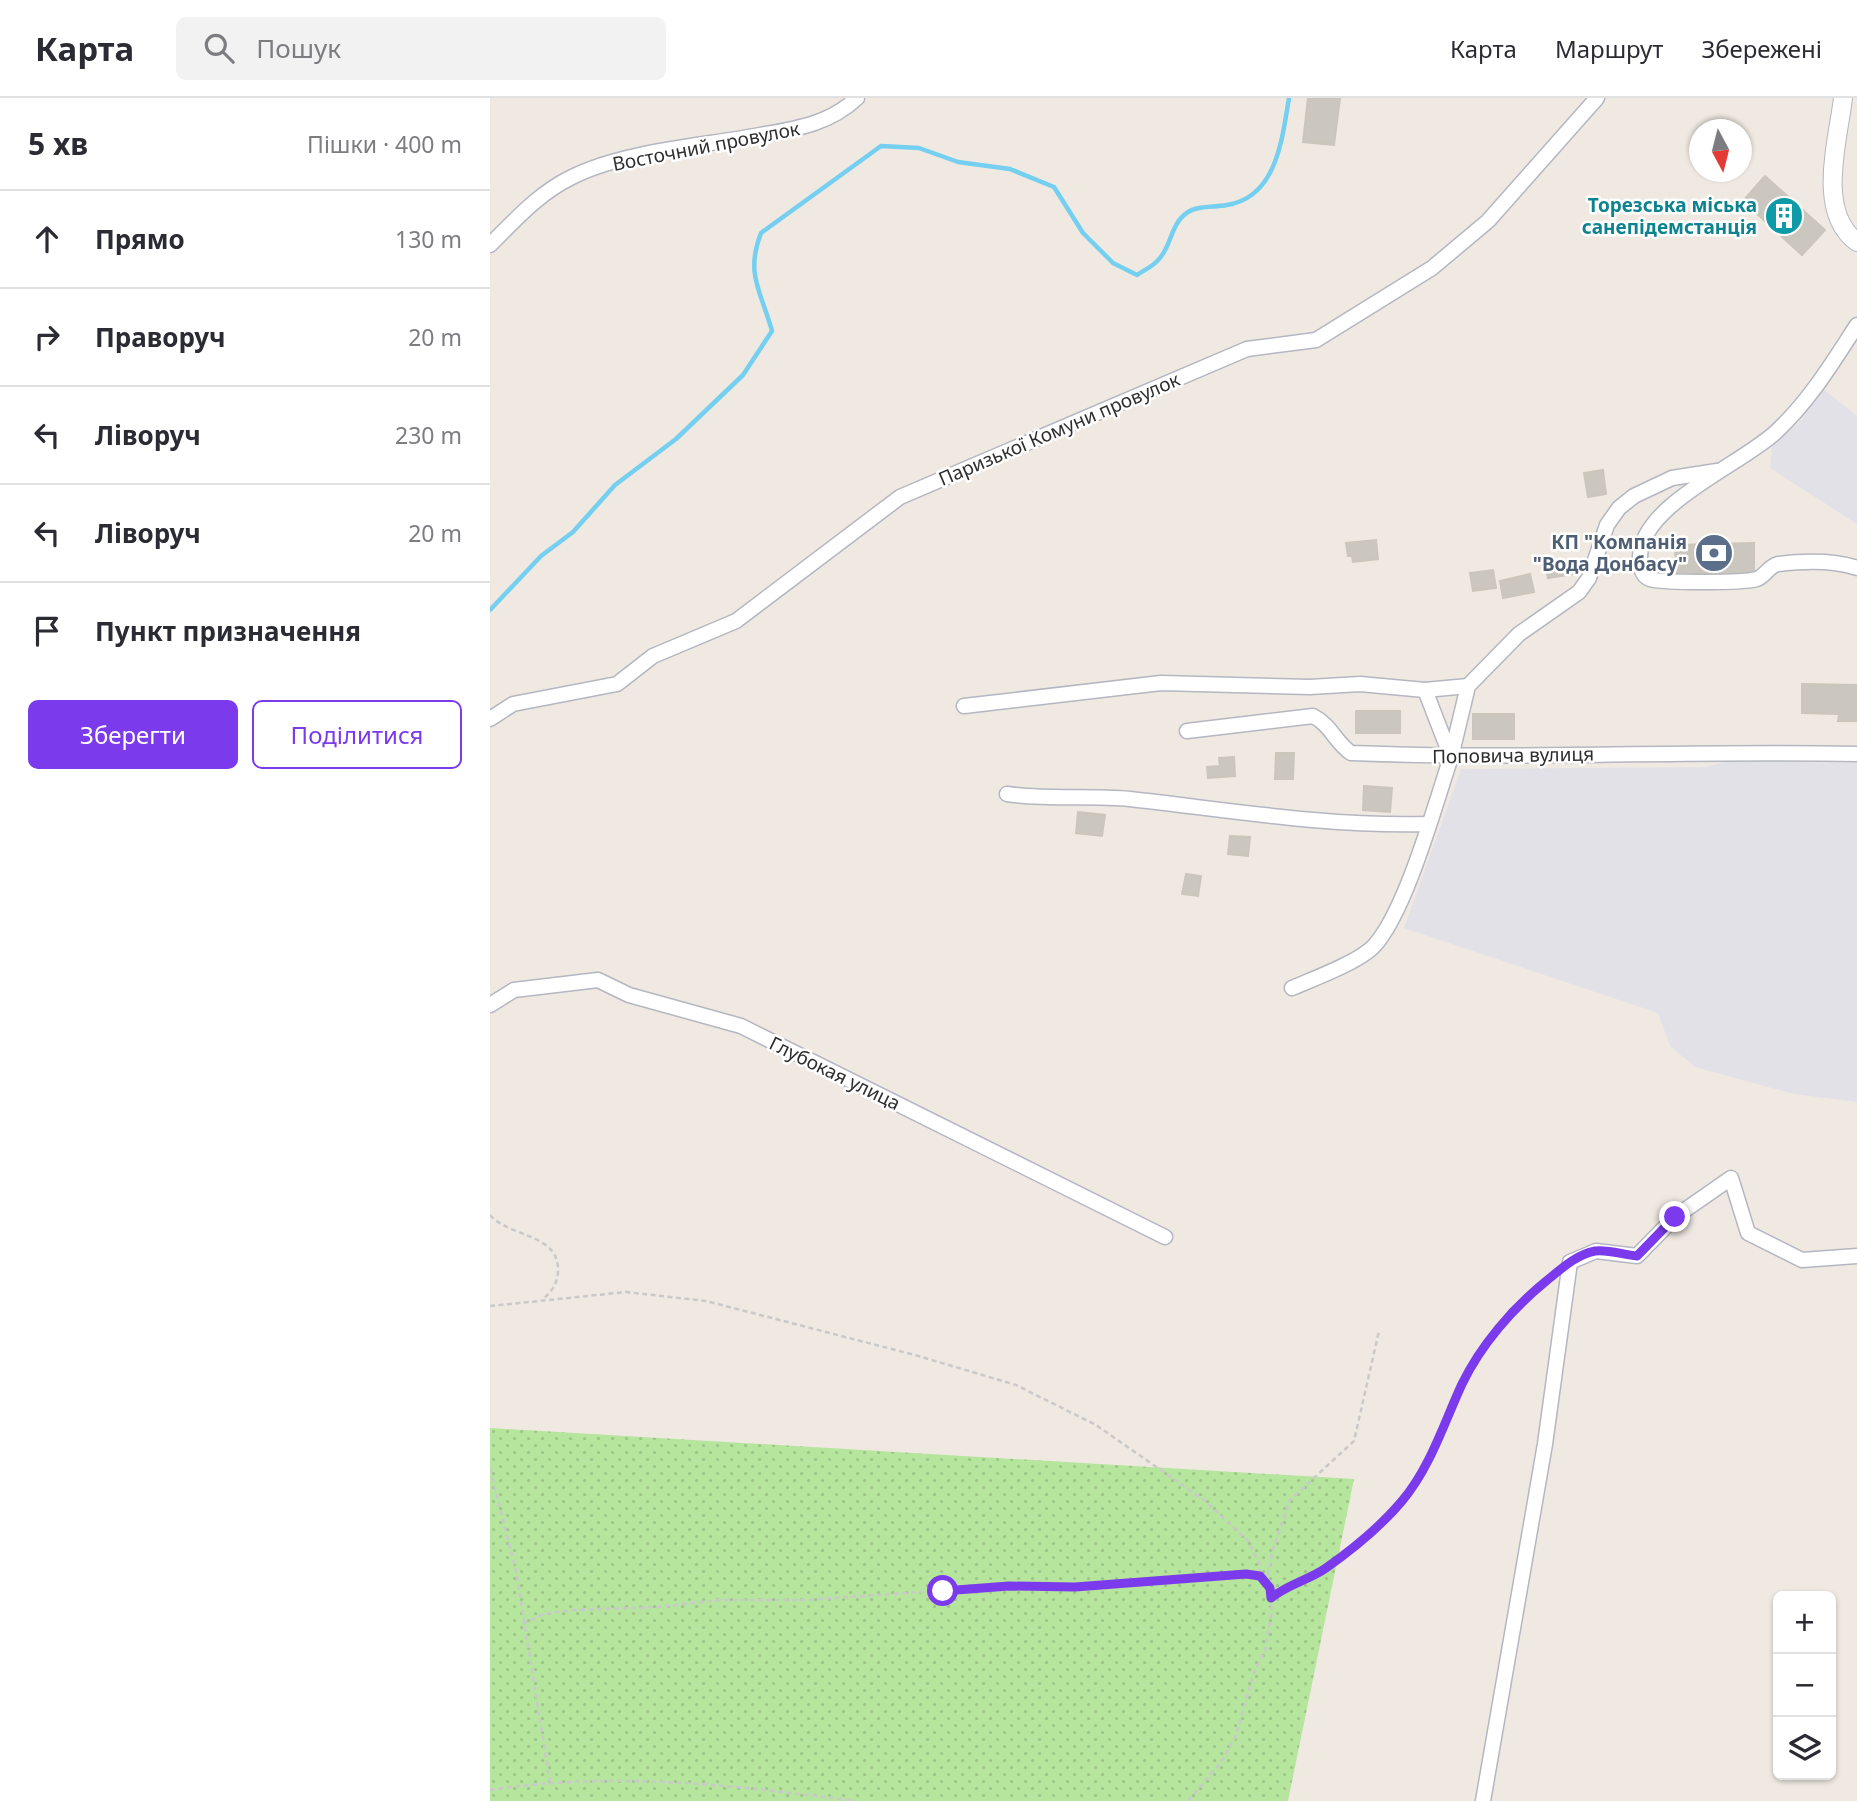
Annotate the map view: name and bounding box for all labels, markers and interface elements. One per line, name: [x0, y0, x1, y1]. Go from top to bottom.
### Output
search box: [176, 17, 666, 80]
text: Карта: [35, 26, 134, 71]
icon: search: [200, 29, 238, 67]
text: Пошук: [256, 30, 341, 66]
text: Карта: [1450, 32, 1517, 65]
text: Маршрут: [1555, 32, 1663, 65]
text: Збережені: [1701, 32, 1822, 65]
street label: Восточний провулок: [610, 115, 802, 177]
north arrow: [1689, 119, 1752, 182]
text: 5 хв: [28, 123, 88, 164]
text: Пішки · 400 m: [307, 128, 462, 160]
place label: Торезська міська санепідемстанція: [1582, 192, 1757, 240]
building icon: Торезська міська санепідемстанція: [1763, 195, 1805, 237]
icon: ahead: [28, 220, 66, 258]
text: Прямо: [95, 221, 185, 257]
text: 130 m: [395, 223, 462, 255]
icon: right: [28, 318, 66, 356]
text: Праворуч: [95, 319, 226, 355]
text: 20 m: [408, 321, 462, 353]
street label: Паризької Комуни провулок: [934, 366, 1184, 492]
icon: left: [28, 416, 66, 454]
text: Ліворуч: [95, 417, 201, 453]
text: 230 m: [395, 419, 462, 451]
icon: left: [28, 514, 66, 552]
text: Ліворуч: [95, 515, 201, 551]
text: 20 m: [408, 517, 462, 549]
place label: КП "Компанія "Вода Донбасу": [1533, 529, 1687, 577]
bank icon: КП "Компанія "Вода Донбасу": [1693, 532, 1735, 574]
icon: arrive: [28, 612, 66, 650]
text: Пункт призначення: [95, 613, 361, 649]
button: Зберегти: [28, 700, 238, 769]
button: Поділитися: [252, 700, 462, 769]
street label: Поповича вулиця: [1432, 741, 1594, 769]
street label: Глубокая улица: [765, 1030, 905, 1116]
route end: [1659, 1201, 1690, 1232]
route start: [927, 1575, 958, 1606]
map controls: [1773, 1591, 1836, 1780]
button: +: [1773, 1591, 1836, 1654]
button: −: [1773, 1654, 1836, 1717]
button: layers: [1773, 1717, 1836, 1780]

